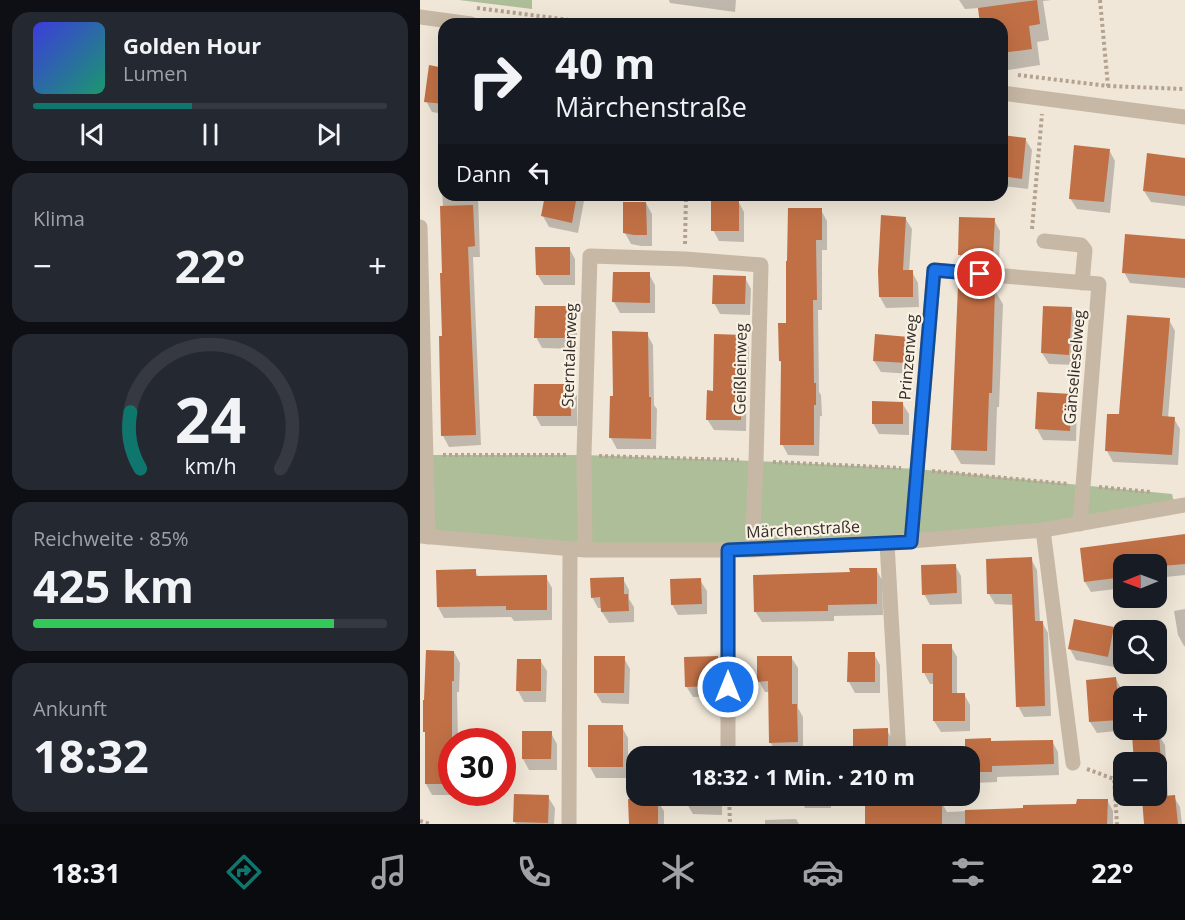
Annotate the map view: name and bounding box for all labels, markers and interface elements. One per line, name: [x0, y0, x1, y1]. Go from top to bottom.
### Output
text: Golden Hour: [123, 30, 261, 60]
text: 40 m: [555, 34, 655, 91]
icon: right: [456, 42, 534, 120]
text: Lumen: [123, 60, 188, 87]
text: Märchenstraße: [555, 88, 747, 125]
icon: previous: [76, 118, 109, 151]
icon: pause: [194, 118, 227, 151]
icon: next: [312, 118, 345, 151]
icon: left: [523, 156, 556, 189]
text: Dann: [456, 158, 511, 188]
text: Klima: [33, 205, 85, 232]
text: 22°: [175, 235, 245, 296]
text: −: [33, 243, 52, 288]
text: +: [368, 243, 387, 288]
pin: [954, 248, 1005, 299]
icon: arrive: [963, 257, 996, 290]
street label: Sterntalerweg: [556, 302, 582, 407]
street label: Gänselieselweg: [1058, 309, 1090, 425]
street label: Prinzenweg: [893, 313, 923, 401]
street label: Geißleinweg: [728, 323, 752, 415]
text: 24: [174, 376, 246, 461]
text: km/h: [184, 451, 236, 480]
street label: Märchenstraße: [746, 515, 860, 543]
text: Reichweite · 85%: [33, 525, 189, 552]
north arrow: [1113, 554, 1167, 608]
map controls: [1113, 554, 1167, 806]
text: 425 km: [33, 555, 194, 616]
button: search: [1113, 620, 1167, 674]
position arrow: [696, 655, 760, 719]
button: +: [1113, 686, 1167, 740]
text: Ankunft: [33, 695, 107, 722]
text: 18:32: [33, 725, 149, 786]
speed limit sign: 30: [438, 728, 516, 806]
button: −: [1113, 752, 1167, 806]
text: 18:32 · 1 Min. · 210 m: [691, 761, 915, 791]
icon: directions: [223, 851, 265, 893]
icon: music: [368, 851, 410, 893]
icon: phone: [513, 851, 555, 893]
icon: climate: [657, 851, 699, 893]
icon: car: [802, 851, 844, 893]
icon: filters: [947, 851, 989, 893]
text: 18:31: [51, 854, 121, 891]
text: 22°: [1091, 854, 1134, 891]

